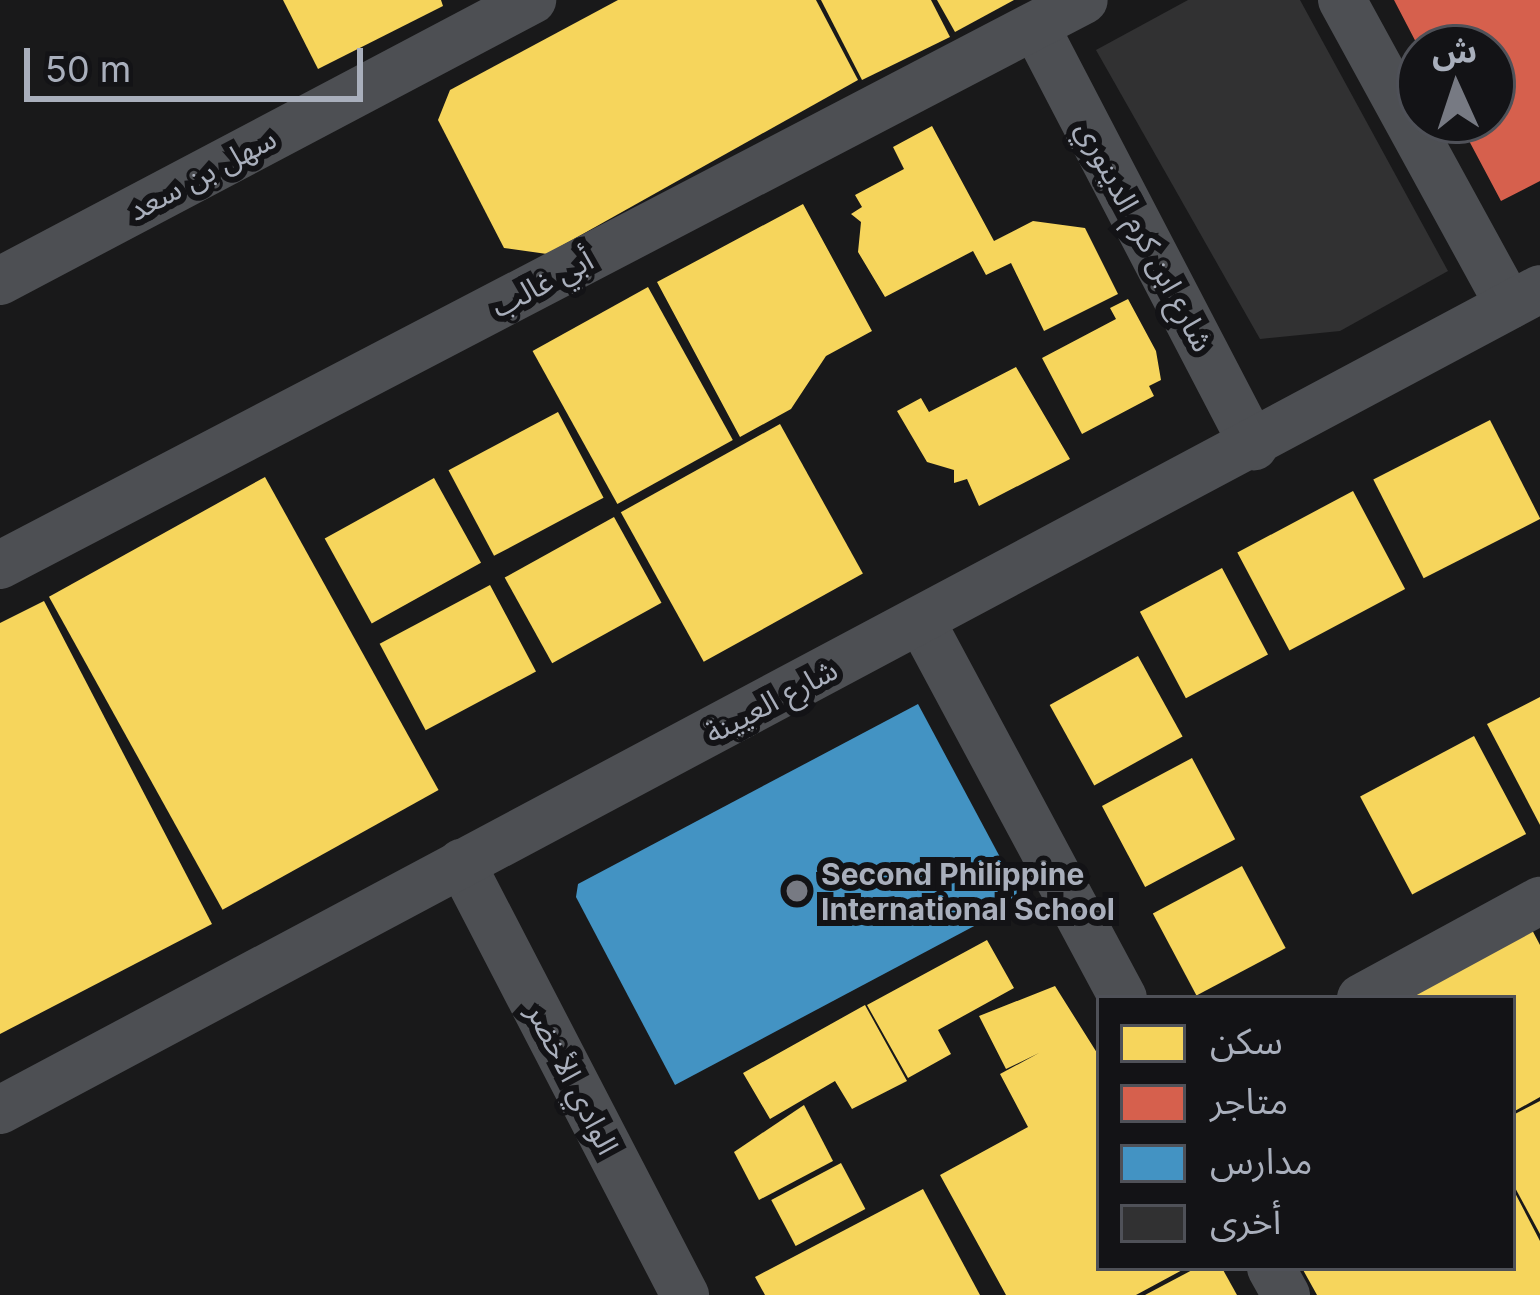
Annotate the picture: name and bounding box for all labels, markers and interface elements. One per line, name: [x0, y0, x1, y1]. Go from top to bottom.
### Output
scale bar: [30, 24, 369, 98]
north arrow: [1396, 24, 1516, 144]
text: ش: [1431, 30, 1478, 72]
text: 50 m: [45, 47, 131, 91]
street label: شارع ابن كرم الدينوري: [1069, 114, 1221, 358]
street label: سهل بن سعد: [122, 120, 282, 228]
street label: أبي غالب: [485, 241, 599, 325]
street label: شارع العيينة: [699, 651, 843, 751]
place label: Second Philippine International School: [821, 856, 1115, 926]
marker: Second Philippine International School: [784, 878, 810, 904]
legend: [1096, 995, 1516, 1271]
street label: الوادي الأخضر: [520, 998, 626, 1160]
text: سكن: [1210, 1019, 1283, 1063]
text: متاجر: [1210, 1079, 1288, 1123]
text: مدارس: [1210, 1139, 1312, 1183]
text: أخرى: [1210, 1199, 1281, 1243]

